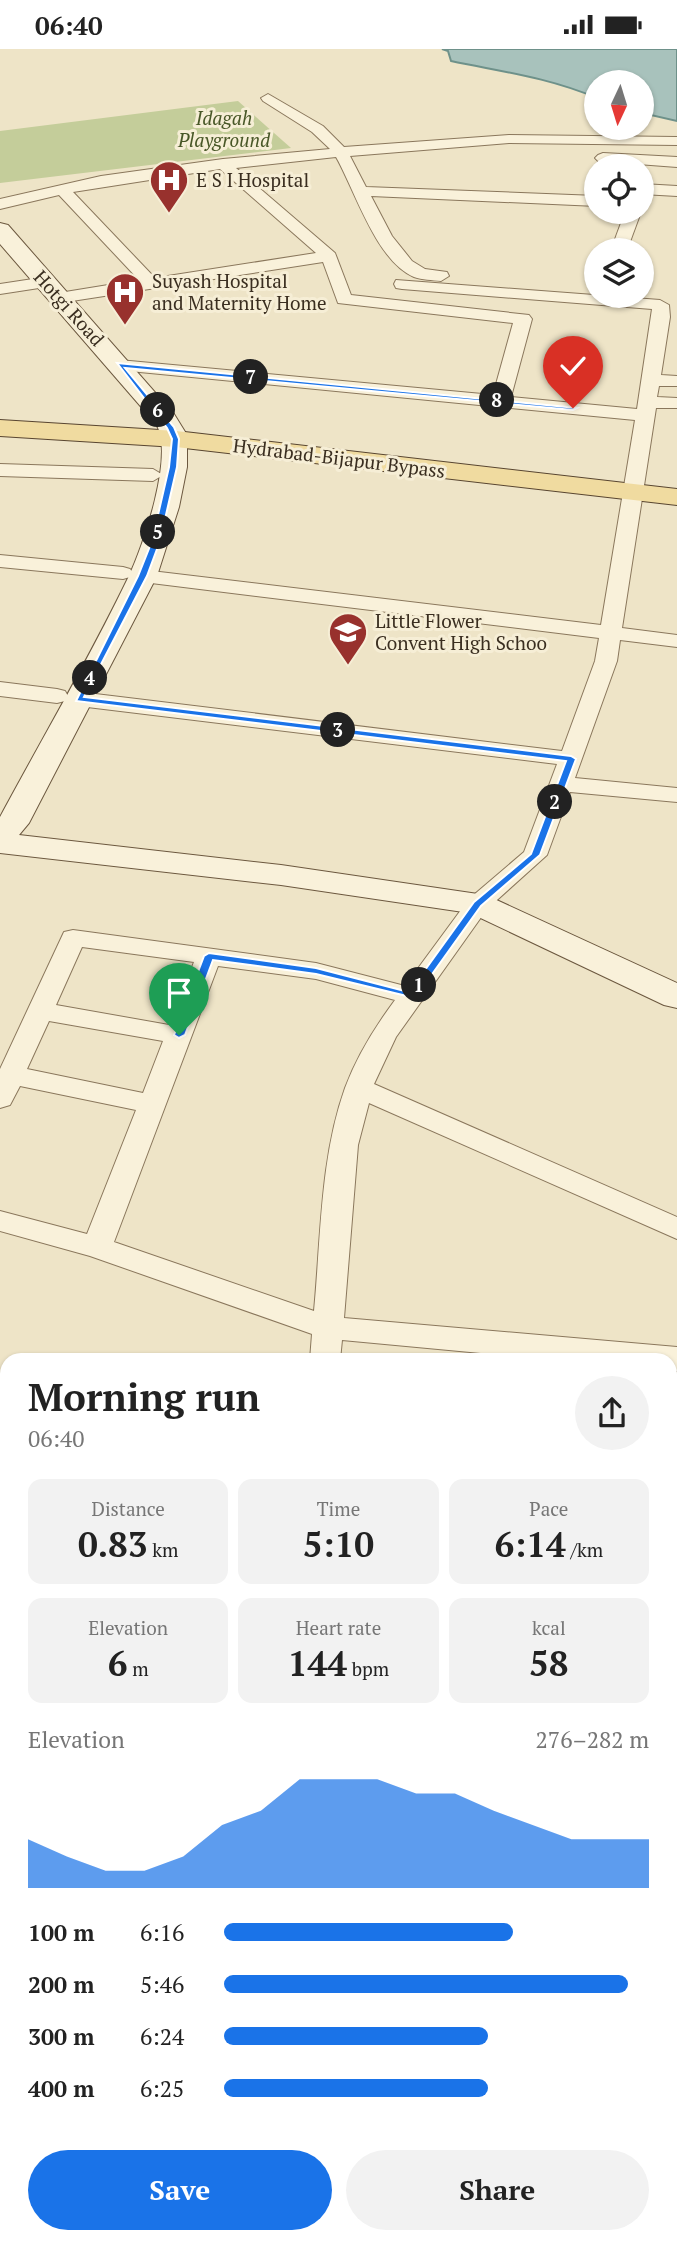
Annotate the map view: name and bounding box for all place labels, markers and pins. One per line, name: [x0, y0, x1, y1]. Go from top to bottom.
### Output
hospital icon: E S I Hospital: [148, 159, 190, 214]
place label: E S I Hospital: [196, 167, 309, 192]
place label: Suyash Hospital and Maternity Home: [152, 268, 327, 315]
hospital icon: Suyash Hospital and Maternity Home: [104, 271, 146, 326]
pin: [543, 336, 603, 408]
pin: 7: [233, 359, 268, 395]
pin: 8: [480, 383, 514, 417]
pin: 6: [140, 393, 176, 427]
pin: 5: [140, 515, 176, 549]
place label: Little Flower Convent High Schoo: [375, 608, 547, 655]
school or university icon: Little Flower Convent High Schoo: [327, 611, 369, 666]
pin: 4: [72, 661, 108, 695]
pin: 3: [320, 713, 356, 747]
pin: 2: [538, 785, 572, 819]
pin: [149, 963, 209, 1035]
pin: 1: [402, 967, 436, 1003]

